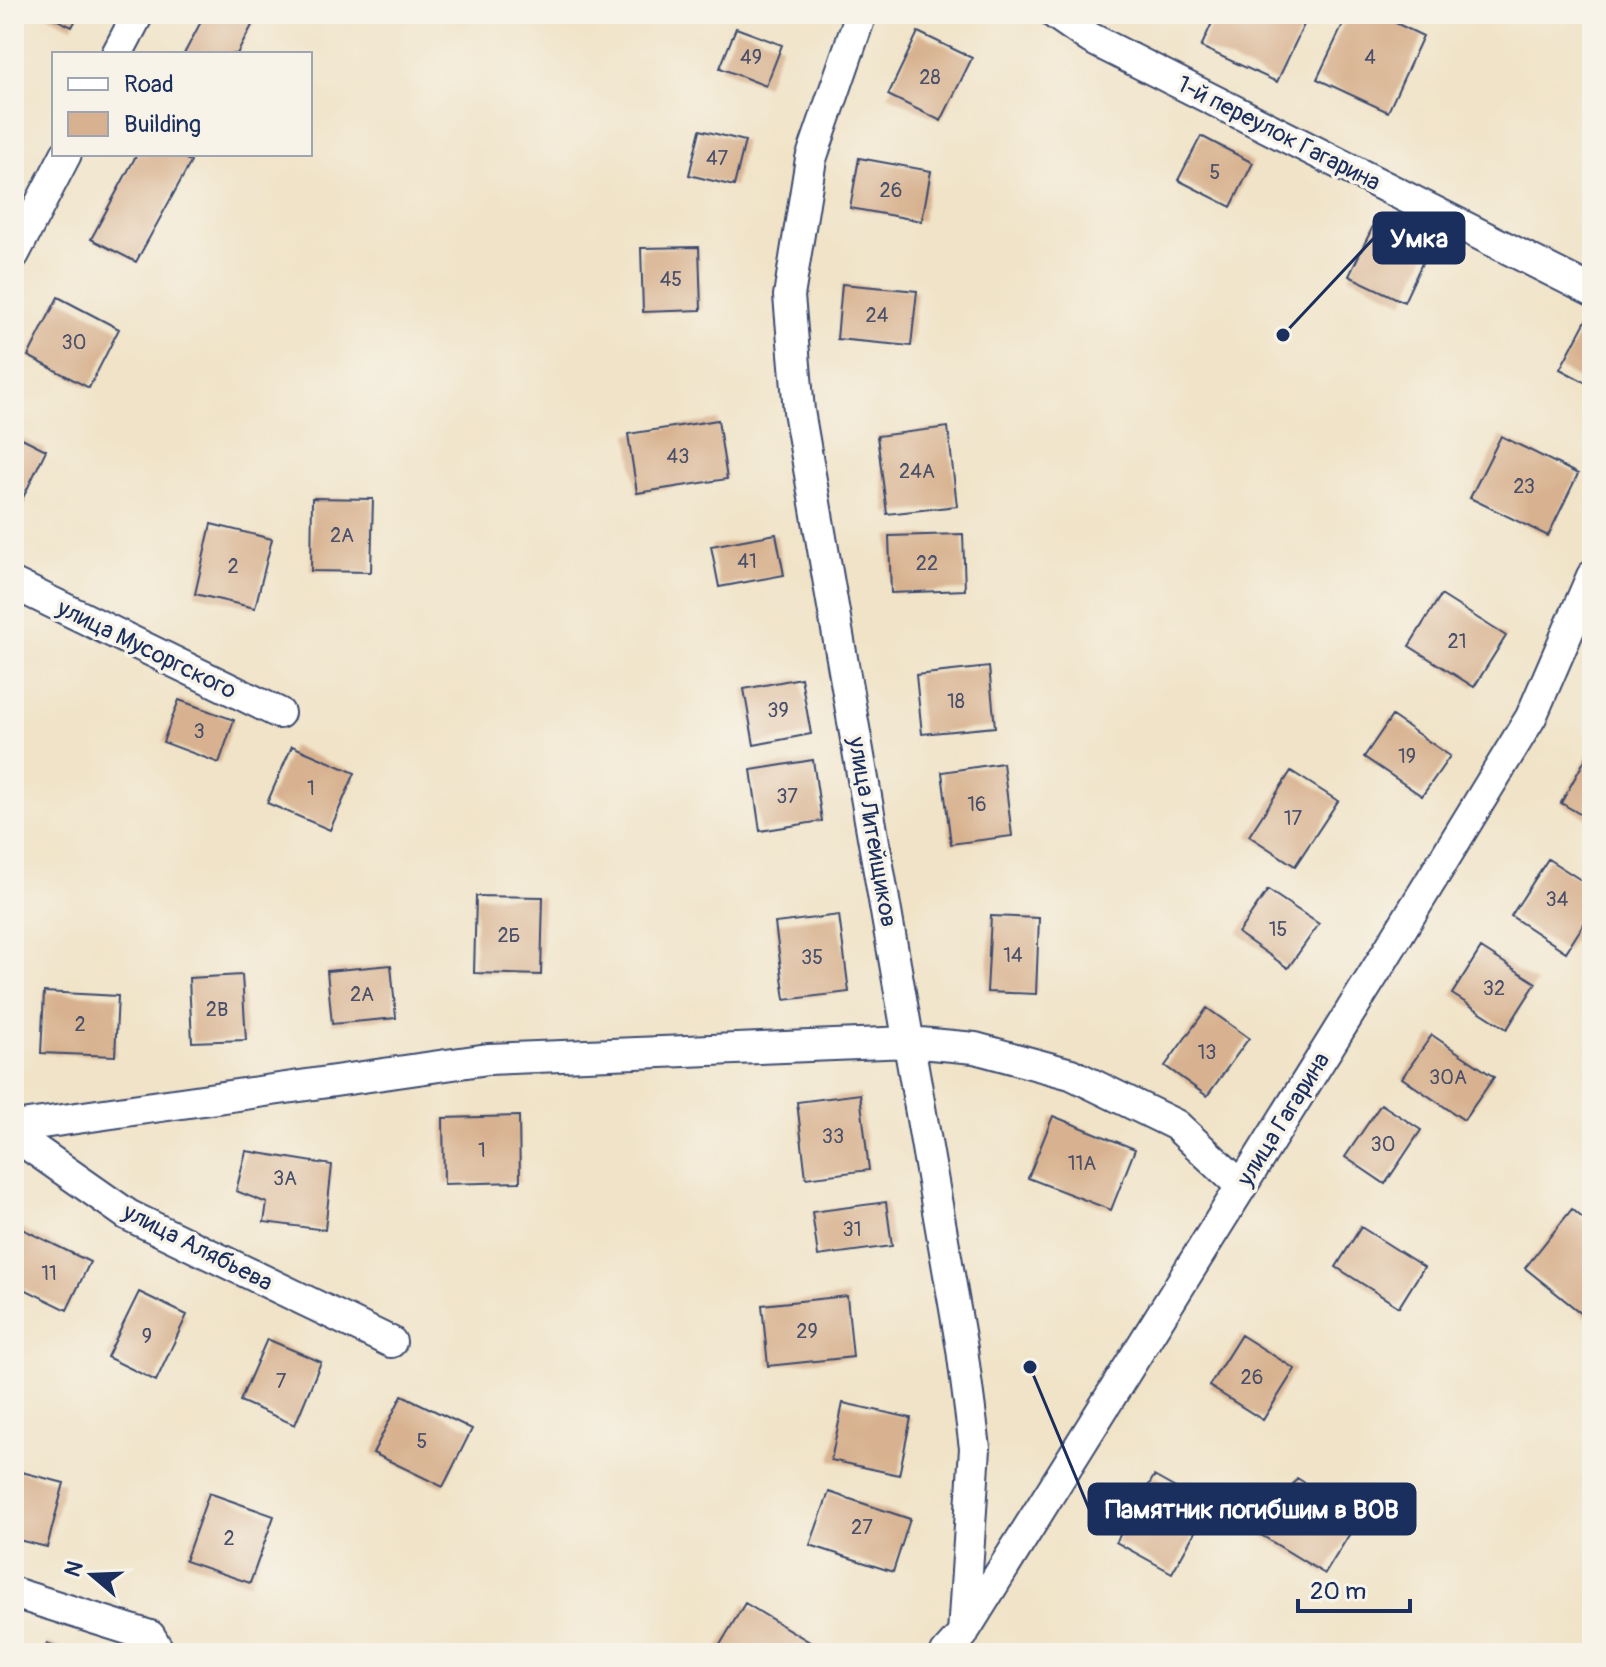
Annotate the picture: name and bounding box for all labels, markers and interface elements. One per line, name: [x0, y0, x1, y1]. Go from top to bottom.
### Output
house number: 49: [740, 45, 762, 70]
house number: 4: [1364, 45, 1376, 70]
legend: [52, 52, 312, 156]
house number: 28: [919, 65, 941, 90]
text: Road: [124, 70, 174, 99]
street label: 1-й переулок Гагарина: [1172, 70, 1385, 197]
text: Building: [124, 110, 201, 139]
house number: 47: [706, 146, 729, 171]
house number: 5: [1210, 160, 1220, 185]
house number: 26: [880, 178, 902, 203]
callout: Умка: [1374, 213, 1464, 263]
text: Умка: [1390, 223, 1448, 255]
house number: 45: [660, 267, 682, 292]
house number: 24: [866, 303, 889, 328]
house number: 30: [62, 330, 86, 355]
house number: 43: [667, 444, 689, 469]
house number: 24А: [899, 459, 935, 484]
house number: 23: [1513, 474, 1535, 499]
house number: 2А: [330, 523, 354, 548]
house number: 41: [737, 549, 757, 574]
house number: 22: [916, 551, 938, 576]
house number: 2: [227, 554, 239, 579]
street label: улица Мусоргского: [52, 593, 241, 705]
house number: 21: [1448, 629, 1467, 654]
house number: 18: [947, 689, 965, 714]
house number: 39: [767, 698, 789, 723]
house number: 3: [193, 719, 205, 744]
street label: улица Литейщиков: [841, 734, 904, 929]
house number: 19: [1398, 744, 1416, 769]
house number: 1: [307, 776, 315, 801]
house number: 37: [776, 784, 798, 809]
house number: 16: [967, 792, 987, 817]
house number: 17: [1284, 806, 1303, 831]
house number: 34: [1546, 887, 1569, 912]
house number: 15: [1269, 917, 1287, 942]
house number: 2Б: [497, 923, 521, 948]
house number: 14: [1003, 943, 1023, 968]
house number: 35: [801, 945, 823, 970]
house number: 32: [1483, 976, 1505, 1001]
house number: 2А: [350, 982, 374, 1007]
house number: 2В: [206, 997, 228, 1022]
house number: 2: [74, 1012, 86, 1037]
house number: 13: [1198, 1040, 1216, 1065]
street label: улица Гагарина: [1230, 1047, 1336, 1192]
house number: 30А: [1429, 1065, 1467, 1090]
house number: 33: [822, 1124, 844, 1149]
house number: 30: [1371, 1132, 1395, 1157]
house number: 1: [478, 1138, 486, 1163]
house number: 11А: [1068, 1151, 1096, 1176]
house number: 3А: [273, 1166, 297, 1191]
street label: улица Алябьева: [117, 1197, 277, 1298]
house number: 31: [843, 1217, 861, 1242]
house number: 11: [41, 1261, 57, 1286]
house number: 29: [796, 1319, 818, 1344]
house number: 9: [142, 1324, 152, 1349]
house number: 26: [1241, 1365, 1263, 1390]
house number: 7: [276, 1369, 287, 1394]
house number: 5: [417, 1429, 427, 1454]
callout: Памятник погибшим в ВОВ: [1089, 1484, 1415, 1534]
text: Памятник погибшим в ВОВ: [1105, 1494, 1399, 1526]
house number: 27: [851, 1515, 873, 1540]
house number: 2: [223, 1526, 235, 1551]
north arrow: [52, 1535, 132, 1615]
text: N: [58, 1557, 90, 1580]
scale bar: [1298, 1563, 1410, 1613]
text: 20 m: [1310, 1577, 1366, 1606]

